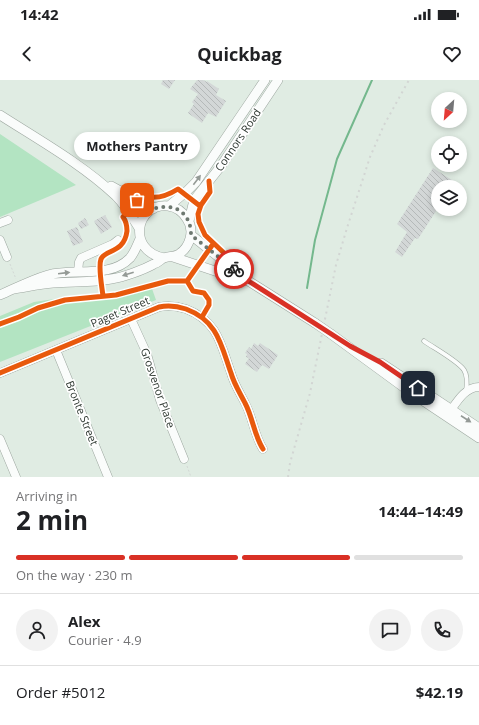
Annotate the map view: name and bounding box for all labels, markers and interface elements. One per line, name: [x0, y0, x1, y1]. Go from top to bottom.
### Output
text: 14:42: [20, 4, 59, 24]
text: Quickbag: [197, 42, 282, 66]
icon: back: [16, 43, 38, 65]
icon: heart: [441, 43, 463, 65]
north arrow: [431, 92, 467, 128]
map controls: [431, 92, 467, 216]
street label: Connors Road: [211, 105, 264, 174]
callout: Mothers Pantry: [74, 132, 200, 160]
button: locate: [431, 136, 467, 172]
text: Mothers Pantry: [86, 137, 188, 155]
one-way arrow: [193, 175, 201, 185]
button: layers: [431, 180, 467, 216]
pin: [120, 183, 154, 217]
icon: bag: [126, 189, 148, 211]
courier: [214, 249, 254, 289]
icon: bike: [223, 258, 245, 280]
one-way arrow: [58, 270, 70, 276]
one-way arrow: [122, 271, 134, 277]
street label: Paget Street: [88, 292, 152, 331]
street label: Grosvenor Place: [138, 346, 179, 430]
pin: [401, 371, 435, 405]
icon: home: [407, 377, 429, 399]
street label: Bronte Street: [63, 378, 102, 448]
one-way arrow: [460, 415, 471, 423]
text: Arriving in: [16, 487, 78, 505]
text: 14:44–14:49: [378, 501, 463, 521]
text: 2 min: [16, 502, 88, 538]
text: On the way · 230 m: [16, 566, 132, 584]
button: person: [16, 609, 58, 651]
button: chat: [369, 609, 411, 651]
button: phone: [421, 609, 463, 651]
text: Alex: [68, 611, 100, 631]
text: Courier · 4.9: [68, 631, 142, 649]
text: Order #5012: [16, 682, 105, 702]
text: $42.19: [416, 682, 463, 702]

